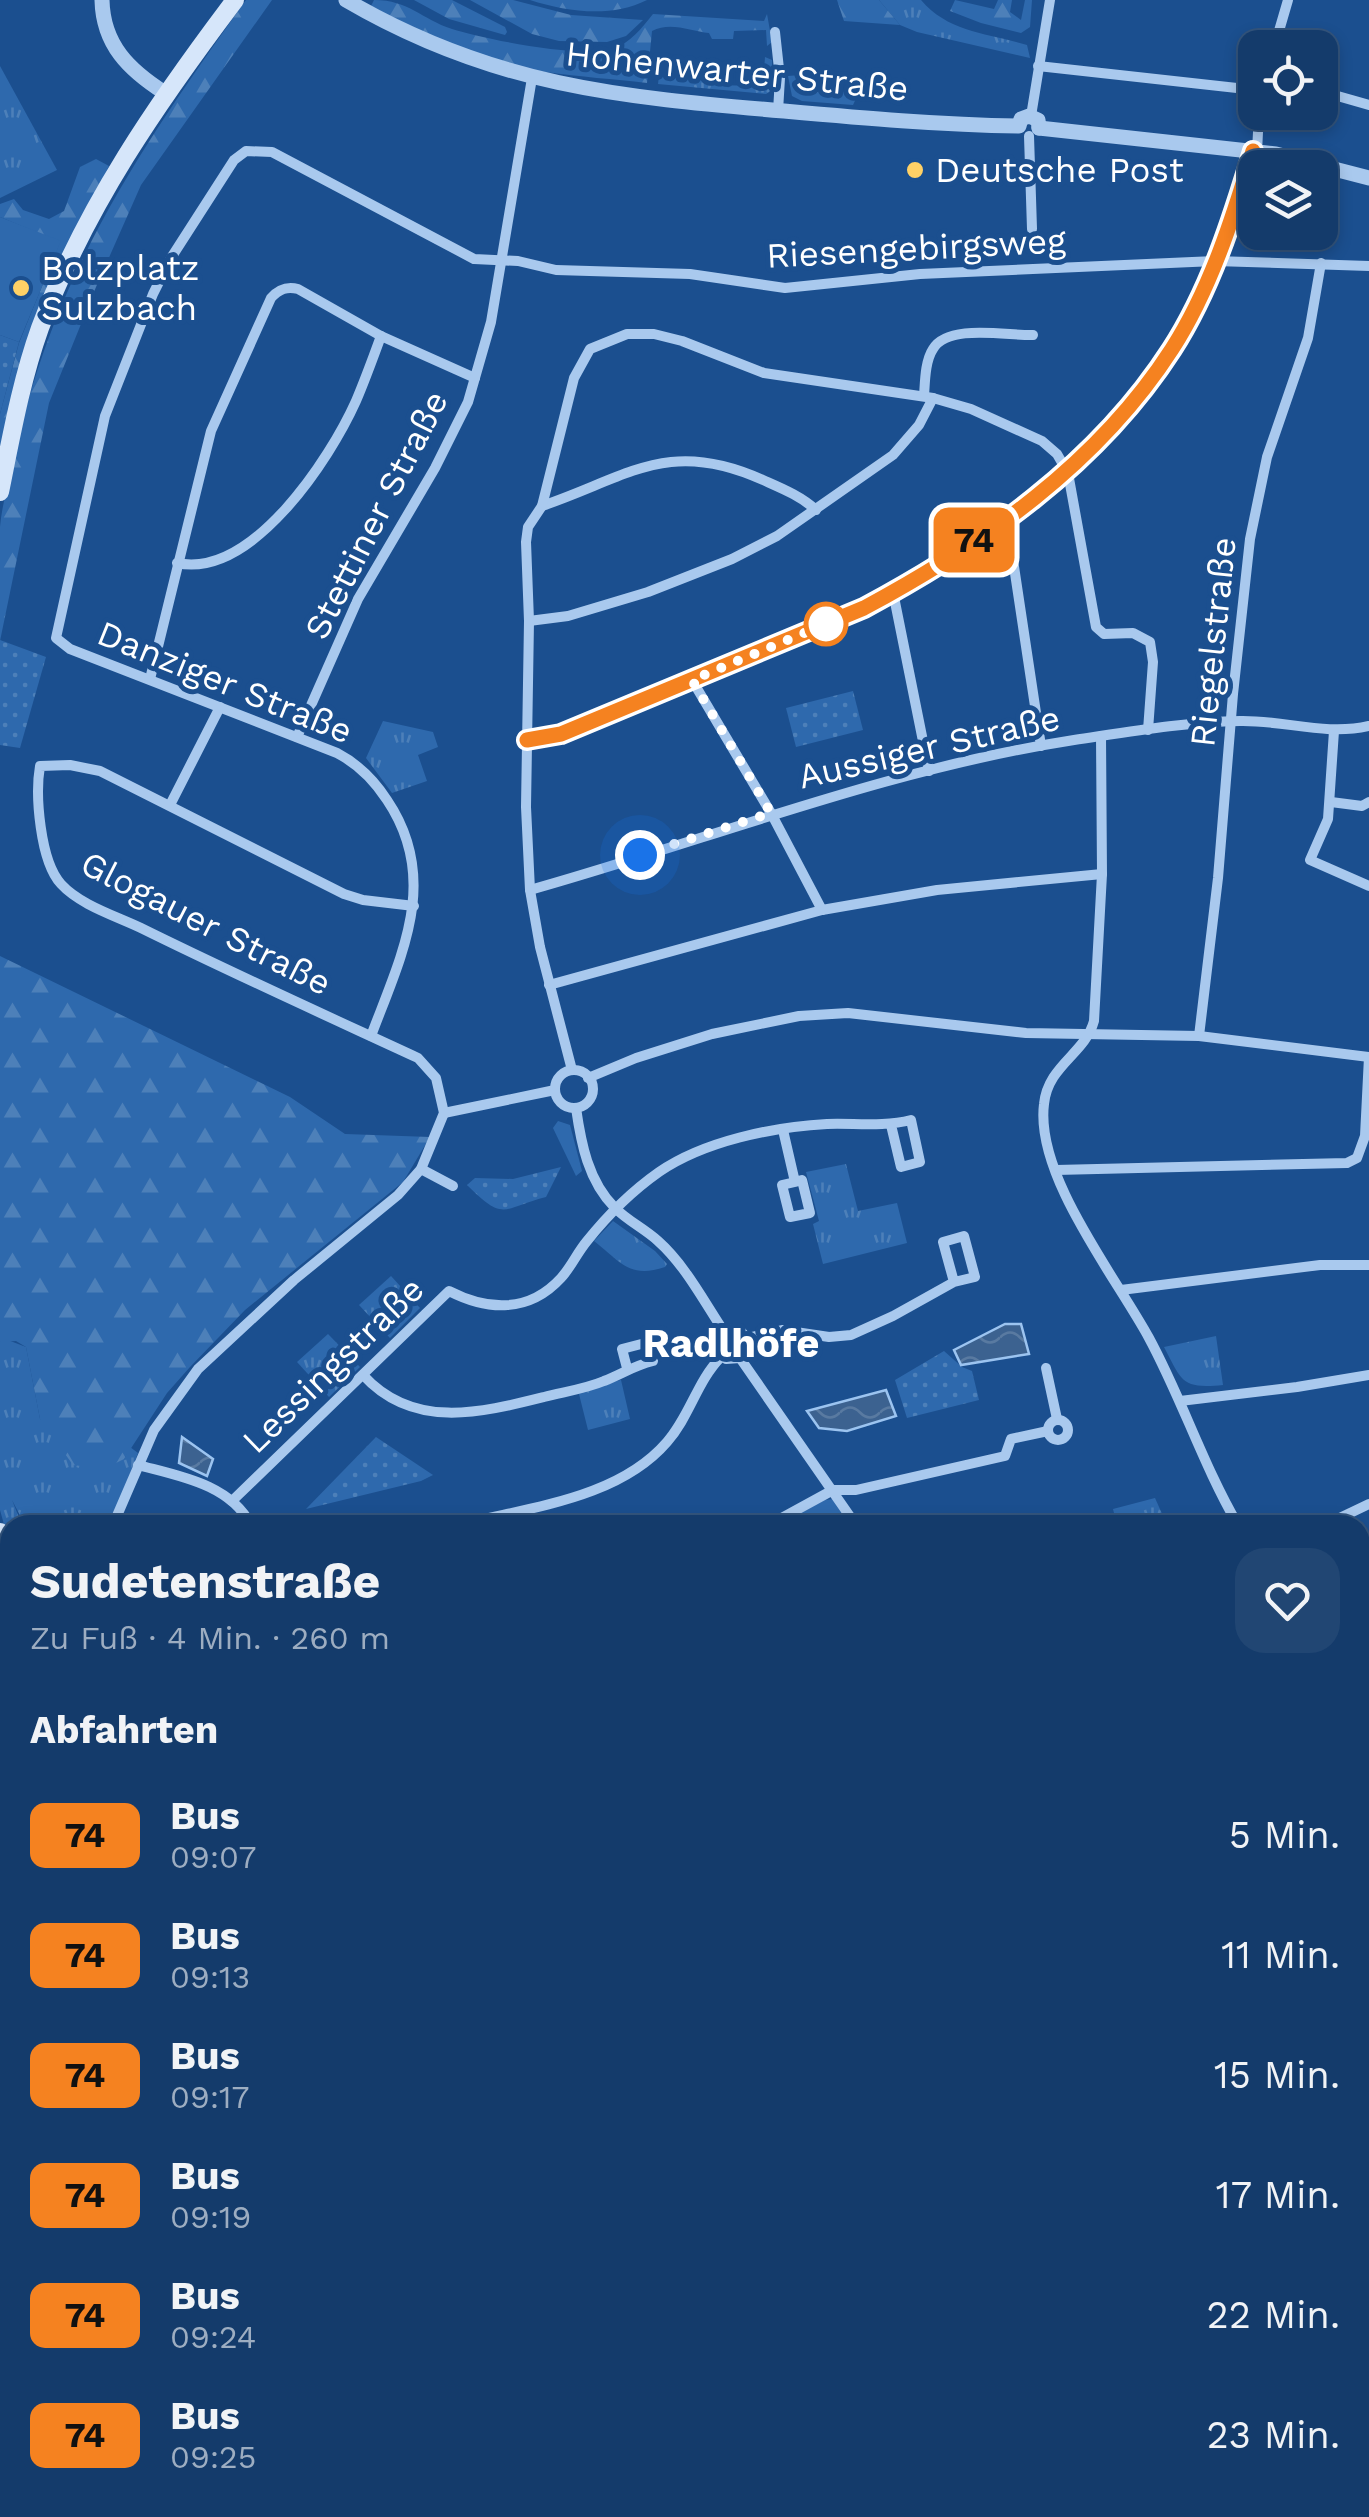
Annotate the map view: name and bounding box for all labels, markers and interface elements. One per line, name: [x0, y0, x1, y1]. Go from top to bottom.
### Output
map controls: [1238, 30, 1338, 250]
button: locate: [1238, 30, 1338, 130]
street label: Hohenwarter Straße: [564, 32, 910, 110]
place label: Deutsche Post: [935, 149, 1184, 191]
button: layers: [1238, 150, 1338, 250]
marker: Deutsche Post: [904, 159, 926, 181]
street label: Riesengebirgsweg: [765, 219, 1067, 277]
place label: Bolzplatz Sulzbach: [41, 247, 199, 329]
marker: Bolzplatz Sulzbach: [10, 277, 32, 299]
street label: Stettiner Straße: [295, 384, 457, 646]
line badge: 74: [929, 508, 1019, 572]
text: 74: [954, 519, 994, 561]
street label: Riegelstraße: [1181, 535, 1245, 749]
unlabelled marker: [805, 603, 847, 645]
street label: Danziger Straße: [91, 612, 359, 752]
street label: Aussiger Straße: [794, 696, 1064, 798]
your location: [615, 830, 665, 880]
street label: Glogauer Straße: [74, 842, 338, 1004]
street label: Lessingstraße: [234, 1268, 432, 1462]
district label: Radlhöfe: [643, 1320, 819, 1367]
button: heart: [1235, 1548, 1340, 1653]
text: Sudetenstraße: [30, 1553, 380, 1610]
text: Zu Fuß · 4 Min. · 260 m: [30, 1619, 390, 1657]
text: Abfahrten: [30, 1708, 218, 1752]
text: Bus: [170, 1794, 240, 1838]
text: 5 Min.: [1229, 1813, 1340, 1857]
text: 74: [65, 1814, 105, 1856]
text: 09:07: [170, 1838, 256, 1876]
text: Bus: [170, 1914, 240, 1958]
text: 11 Min.: [1221, 1933, 1340, 1977]
text: 74: [65, 1934, 105, 1976]
text: 09:13: [170, 1958, 250, 1996]
text: Bus: [170, 2034, 240, 2078]
text: 15 Min.: [1214, 2053, 1340, 2097]
text: 74: [65, 2054, 105, 2096]
text: 09:17: [170, 2078, 250, 2116]
text: Bus: [170, 2154, 240, 2198]
text: 17 Min.: [1216, 2173, 1340, 2217]
text: 74: [65, 2174, 105, 2216]
text: 09:19: [170, 2198, 251, 2236]
text: Bus: [170, 2274, 240, 2318]
text: 22 Min.: [1207, 2293, 1340, 2337]
text: 74: [65, 2294, 105, 2336]
text: 09:24: [170, 2318, 256, 2356]
text: Bus: [170, 2394, 240, 2438]
text: 23 Min.: [1207, 2413, 1340, 2457]
text: 74: [65, 2414, 105, 2456]
text: 09:25: [170, 2438, 256, 2476]

